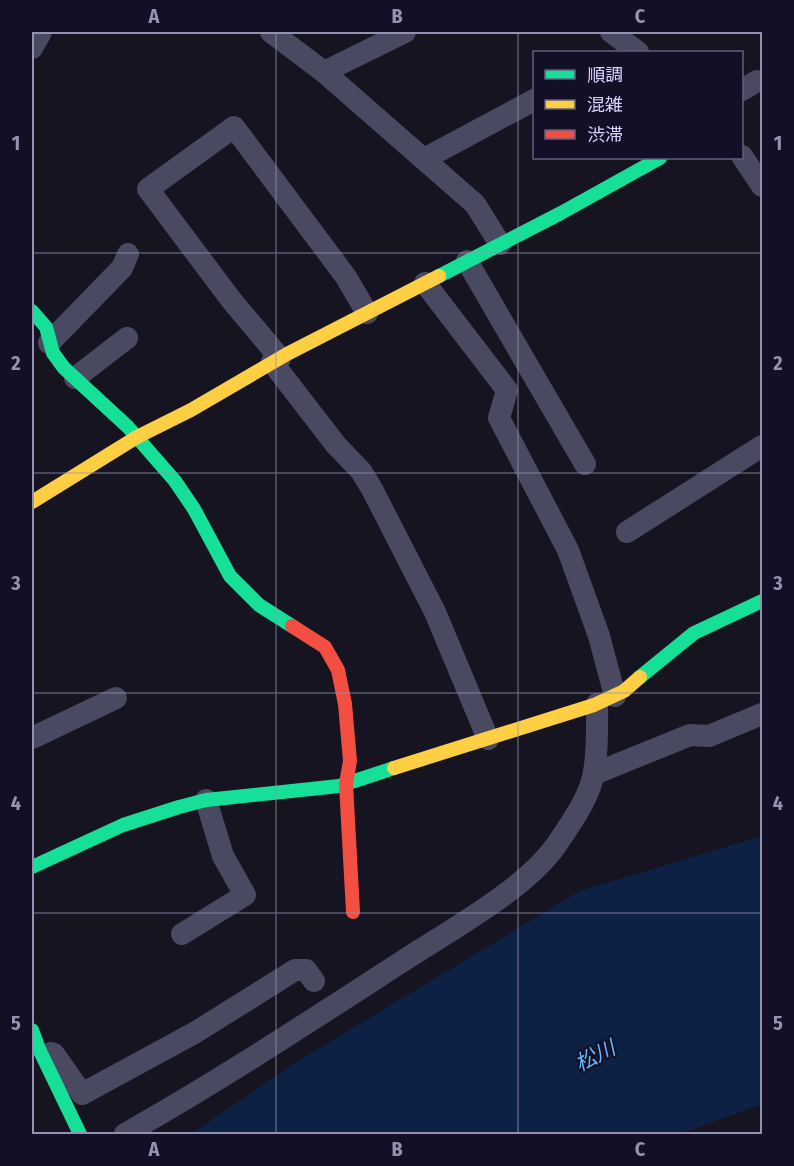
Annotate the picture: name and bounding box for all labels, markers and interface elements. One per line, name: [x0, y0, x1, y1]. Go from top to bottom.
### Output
text: A: [148, 4, 161, 28]
text: B: [391, 4, 403, 28]
text: C: [635, 4, 646, 28]
legend: [533, 51, 743, 159]
text: 順調: [587, 64, 623, 86]
text: 混雑: [587, 94, 623, 116]
text: 渋滞: [587, 124, 623, 146]
text: 1: [12, 131, 20, 155]
text: 1: [774, 131, 782, 155]
text: 2: [10, 351, 21, 375]
text: 2: [772, 351, 783, 375]
text: 3: [10, 571, 21, 595]
text: 3: [772, 571, 783, 595]
text: 4: [11, 791, 21, 815]
text: 4: [773, 791, 783, 815]
text: 5: [11, 1011, 21, 1035]
text: 5: [773, 1011, 783, 1035]
water label: 松川: [570, 1034, 621, 1077]
text: A: [148, 1137, 161, 1161]
text: B: [391, 1137, 403, 1161]
text: C: [635, 1137, 646, 1161]

